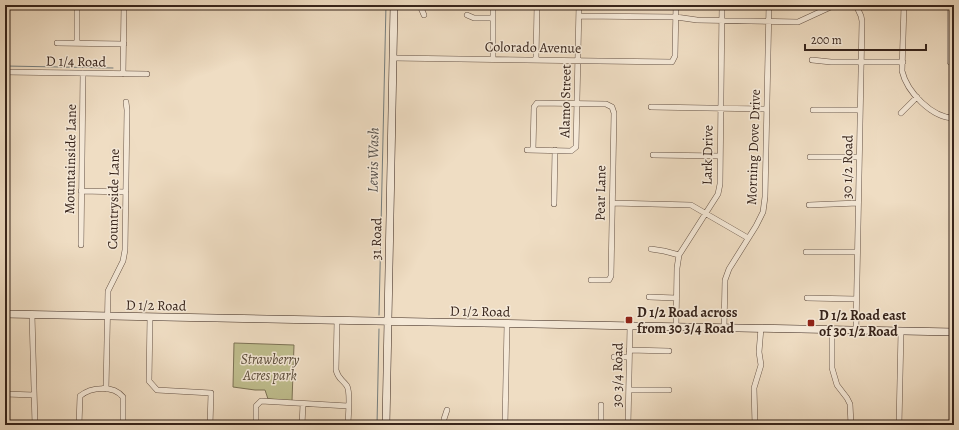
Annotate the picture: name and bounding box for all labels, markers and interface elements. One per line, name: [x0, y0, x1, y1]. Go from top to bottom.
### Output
scale bar: [805, 26, 926, 52]
text: 200 m: [811, 32, 842, 48]
street label: Colorado Avenue: [485, 37, 581, 58]
street label: D 1/4 Road: [46, 51, 107, 72]
street label: Alamo Street: [555, 64, 576, 139]
street label: Morning Dove Drive: [742, 89, 765, 205]
street label: Mountainside Lane: [60, 104, 81, 214]
street label: Lark Drive: [697, 125, 718, 185]
water label: Lewis Wash: [362, 127, 384, 193]
street label: 30 1/2 Road: [837, 134, 858, 199]
street label: Countryside Lane: [103, 148, 124, 250]
street label: Pear Lane: [591, 165, 610, 221]
street label: 31 Road: [367, 217, 386, 260]
street label: D 1/2 Road: [126, 295, 187, 316]
street label: D 1/2 Road: [450, 301, 511, 322]
place label: D 1/2 Road across from 30 3/4 Road: [637, 303, 738, 338]
place label: D 1/2 Road east of 30 1/2 Road: [819, 306, 906, 341]
marker: D 1/2 Road across from 30 3/4 Road: [624, 315, 634, 325]
marker: D 1/2 Road east of 30 1/2 Road: [806, 318, 816, 328]
street label: 30 3/4 Road: [607, 342, 628, 408]
park label: Strawberry Acres park: [241, 350, 299, 385]

